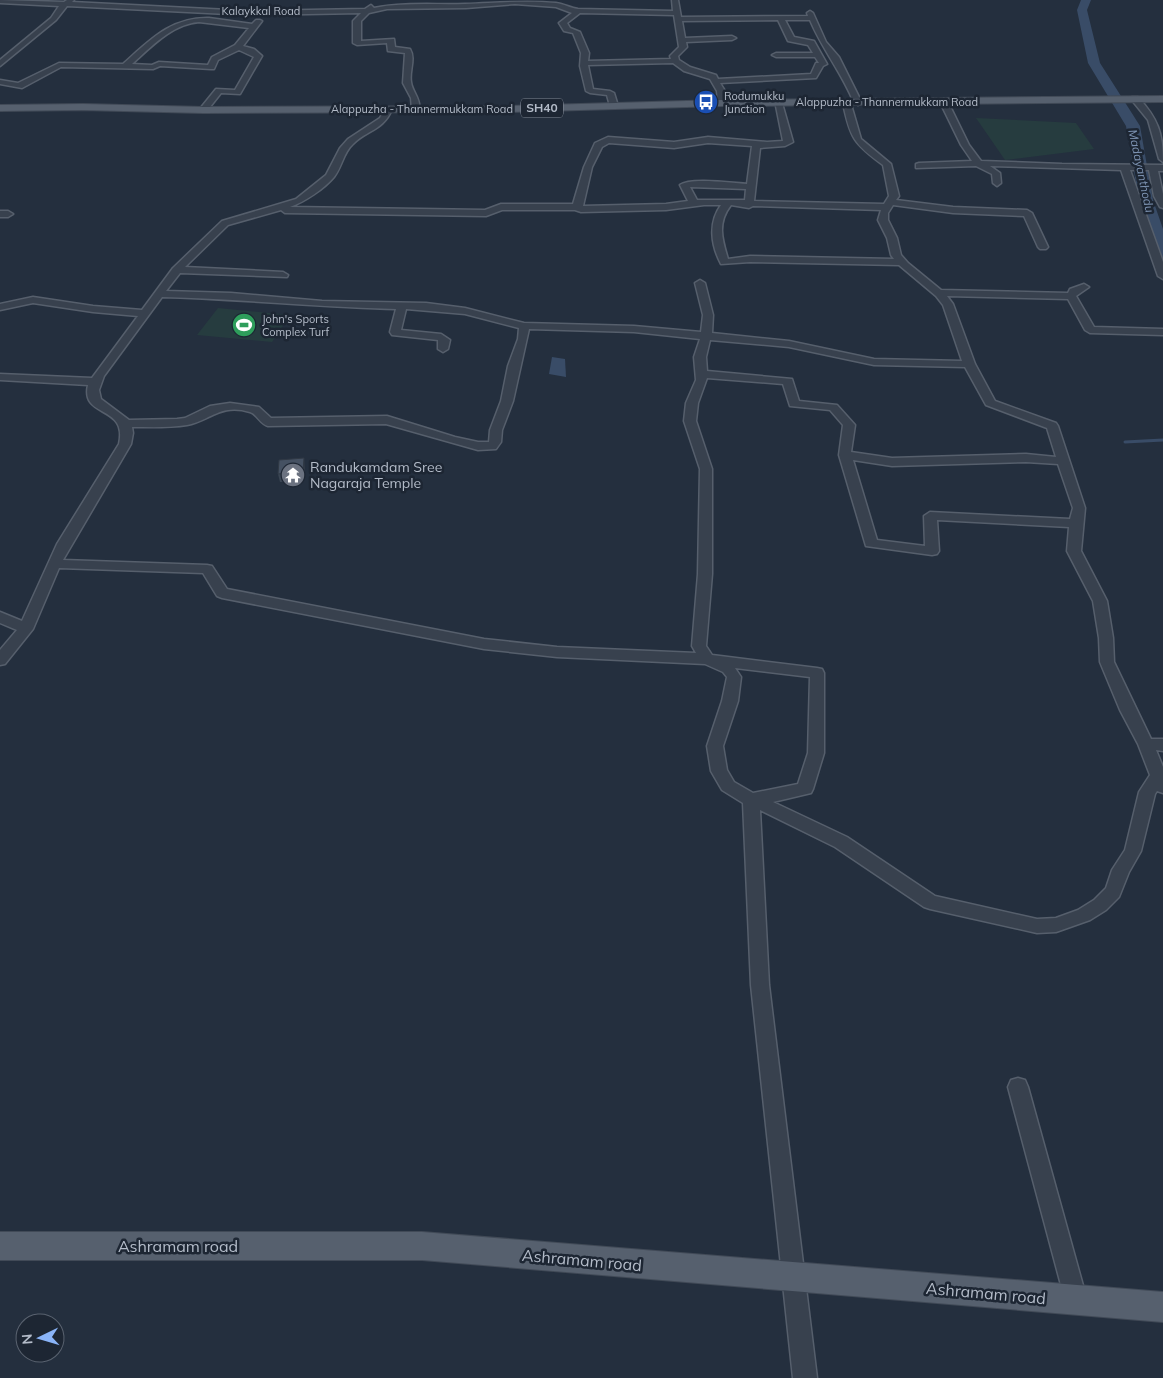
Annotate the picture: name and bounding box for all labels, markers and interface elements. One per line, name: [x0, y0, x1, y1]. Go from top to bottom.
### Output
street label: Kalaykkal Road: [222, 4, 300, 18]
bus stop icon: Rodumukku Junction: [693, 89, 719, 115]
place label: Rodumukku Junction: [724, 89, 784, 116]
street label: Alappuzha - Thannermukkam Road: [796, 95, 978, 109]
road number: SH40: [521, 99, 563, 118]
street label: Alappuzha - Thannermukkam Road: [331, 102, 513, 116]
water label: Madayanthodu: [1125, 128, 1158, 214]
sports icon: John's Sports Complex Turf: [231, 312, 257, 338]
place label: John's Sports Complex Turf: [262, 312, 329, 339]
place label: Randukamdam Sree Nagaraja Temple: [310, 458, 442, 492]
temple icon: Randukamdam Sree Nagaraja Temple: [280, 462, 306, 488]
street label: Ashramam road: [118, 1236, 238, 1256]
street label: Ashramam road: [521, 1245, 643, 1275]
street label: Ashramam road: [925, 1278, 1047, 1308]
north arrow: [15, 1313, 65, 1363]
text: N: [18, 1333, 36, 1345]

